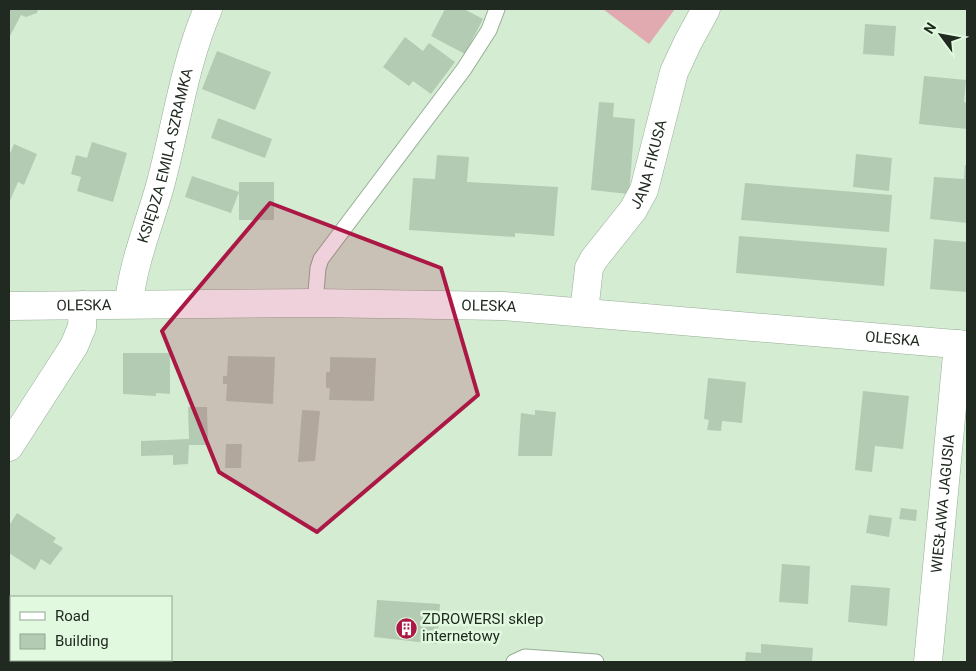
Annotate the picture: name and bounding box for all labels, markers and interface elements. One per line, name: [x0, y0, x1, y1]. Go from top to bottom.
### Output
north arrow: [916, 10, 966, 60]
text: N: [921, 20, 939, 37]
street label: KSIĘDZA EMILA SZRAMKA: [134, 66, 197, 245]
street label: JANA FIKUSA: [626, 118, 671, 212]
street label: OLESKA: [56, 296, 112, 315]
street label: OLESKA: [461, 296, 517, 316]
street label: OLESKA: [864, 327, 921, 350]
street label: WIESŁAWA JAGUSIA: [927, 433, 958, 574]
legend: [10, 596, 172, 661]
text: Road: [55, 607, 89, 625]
place label: ZDROWERSI sklep internetowy: [422, 610, 544, 645]
building icon: ZDROWERSI sklep internetowy: [394, 616, 418, 640]
text: Building: [55, 632, 109, 650]

